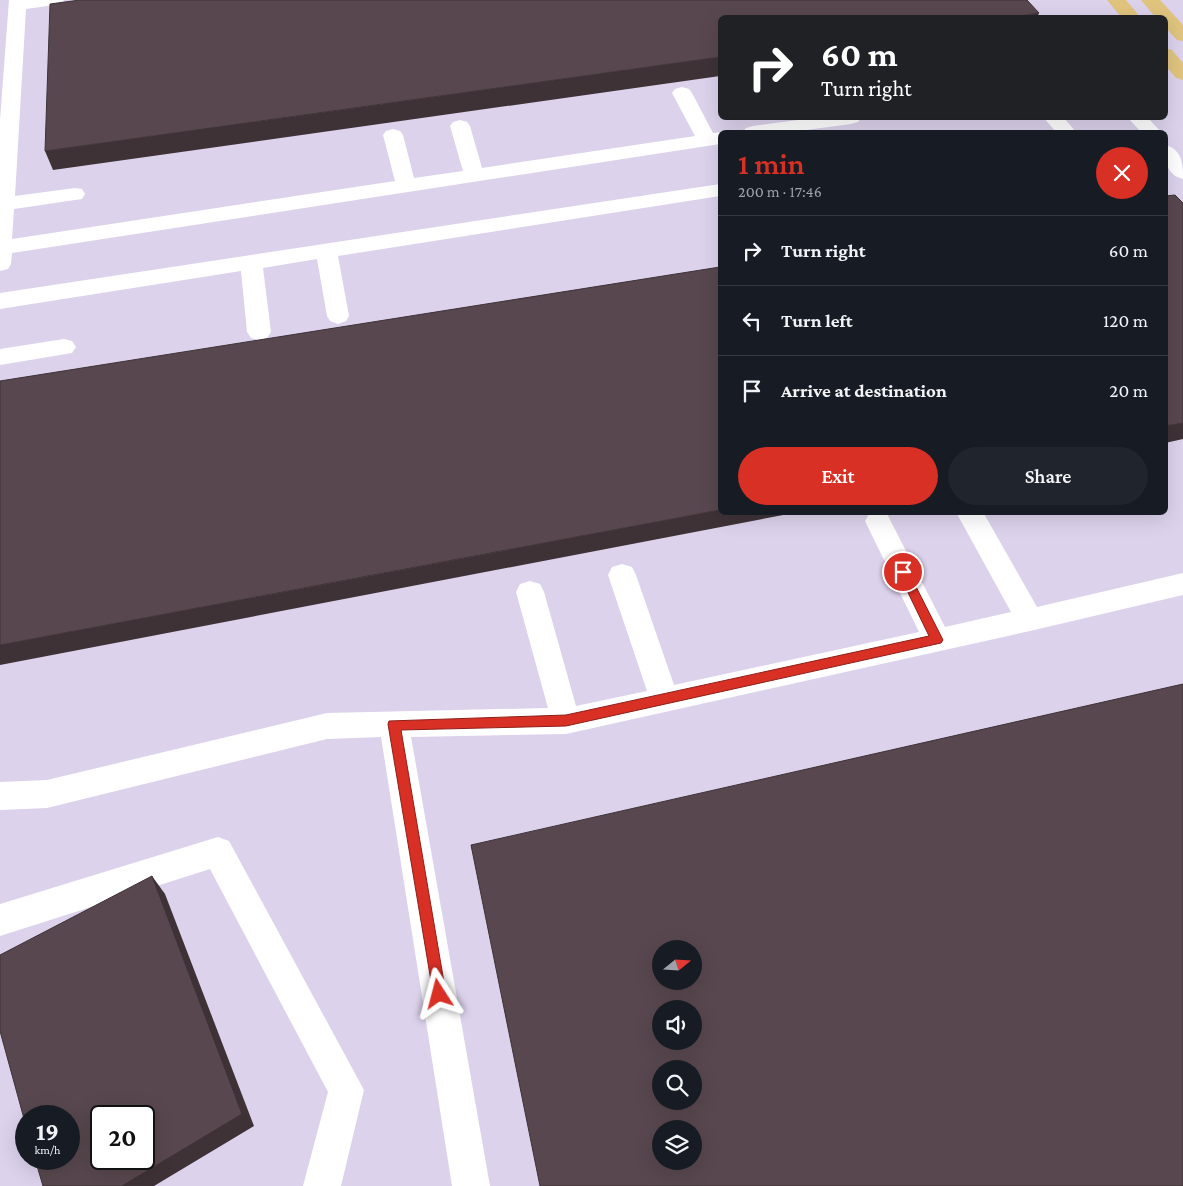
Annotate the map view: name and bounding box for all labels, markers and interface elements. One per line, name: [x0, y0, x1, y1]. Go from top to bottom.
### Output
icon: right: [738, 35, 803, 100]
text: 60 m: [821, 35, 898, 74]
text: Turn right: [821, 76, 912, 101]
text: 1 min: [738, 147, 805, 180]
button: close: [1096, 147, 1148, 199]
text: 200 m · 17:46: [738, 183, 822, 200]
icon: right: [738, 237, 766, 265]
text: Turn right: [781, 240, 866, 261]
text: 60 m: [1109, 240, 1148, 261]
icon: left: [738, 307, 766, 335]
text: Turn left: [781, 310, 853, 331]
text: 120 m: [1103, 310, 1148, 331]
icon: arrive: [738, 377, 766, 405]
text: Arrive at destination: [781, 380, 947, 401]
text: 20 m: [1109, 380, 1148, 401]
button: Exit: [738, 447, 938, 505]
button: Share: [948, 447, 1148, 505]
pin: [882, 551, 924, 593]
icon: arrive: [889, 558, 917, 586]
north arrow: [652, 940, 702, 990]
map controls: [652, 940, 702, 1170]
position arrow: [412, 967, 464, 1019]
button: sound: [652, 1000, 702, 1050]
button: search: [652, 1060, 702, 1110]
speed limit sign: 20: [90, 1105, 155, 1170]
text: 19: [36, 1118, 59, 1145]
button: layers: [652, 1120, 702, 1170]
text: km/h: [35, 1143, 60, 1157]

